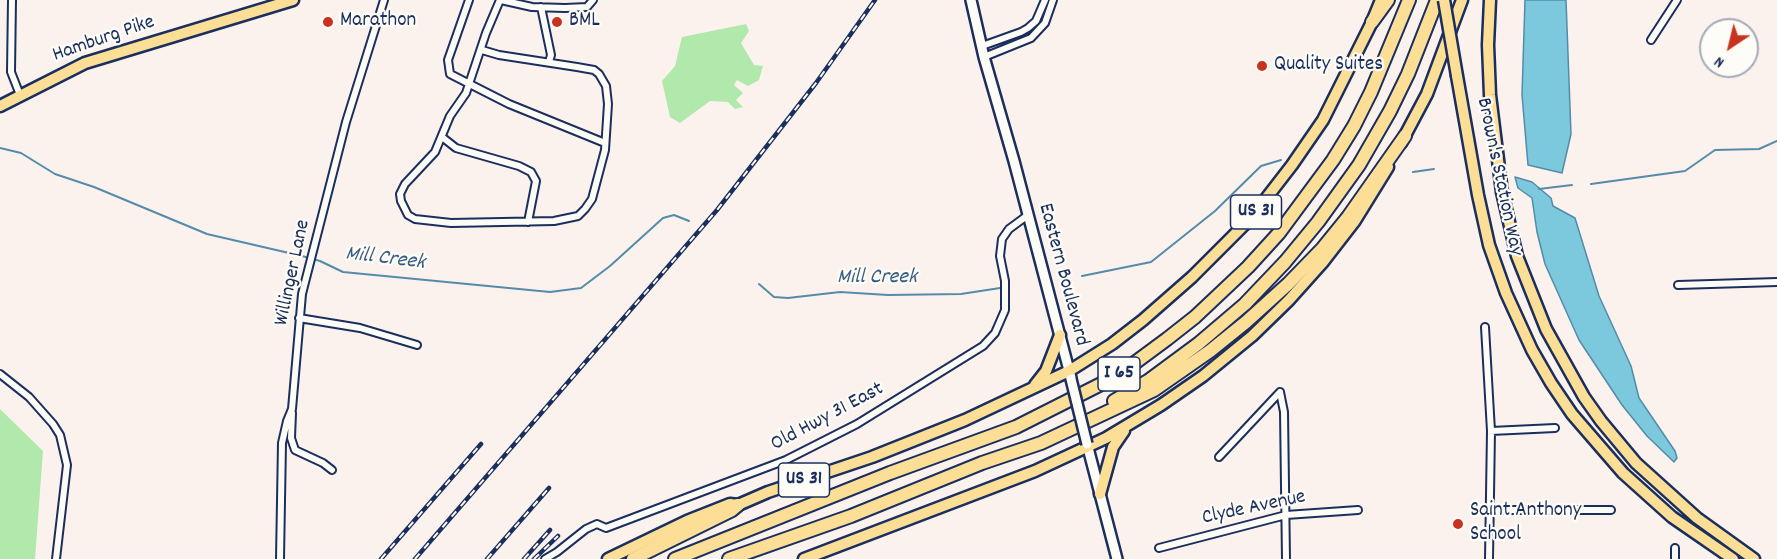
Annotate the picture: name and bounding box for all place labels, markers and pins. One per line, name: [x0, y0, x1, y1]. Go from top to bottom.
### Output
place label: Marathon: [340, 9, 416, 35]
place label: BML: [569, 9, 600, 35]
marker: Marathon: [321, 15, 335, 29]
marker: BML: [550, 15, 564, 29]
place label: Quality Suites: [1274, 53, 1383, 79]
marker: Quality Suites: [1255, 59, 1269, 73]
place label: Saint Anthony School: [1470, 499, 1581, 549]
marker: Saint Anthony School: [1451, 517, 1465, 531]

